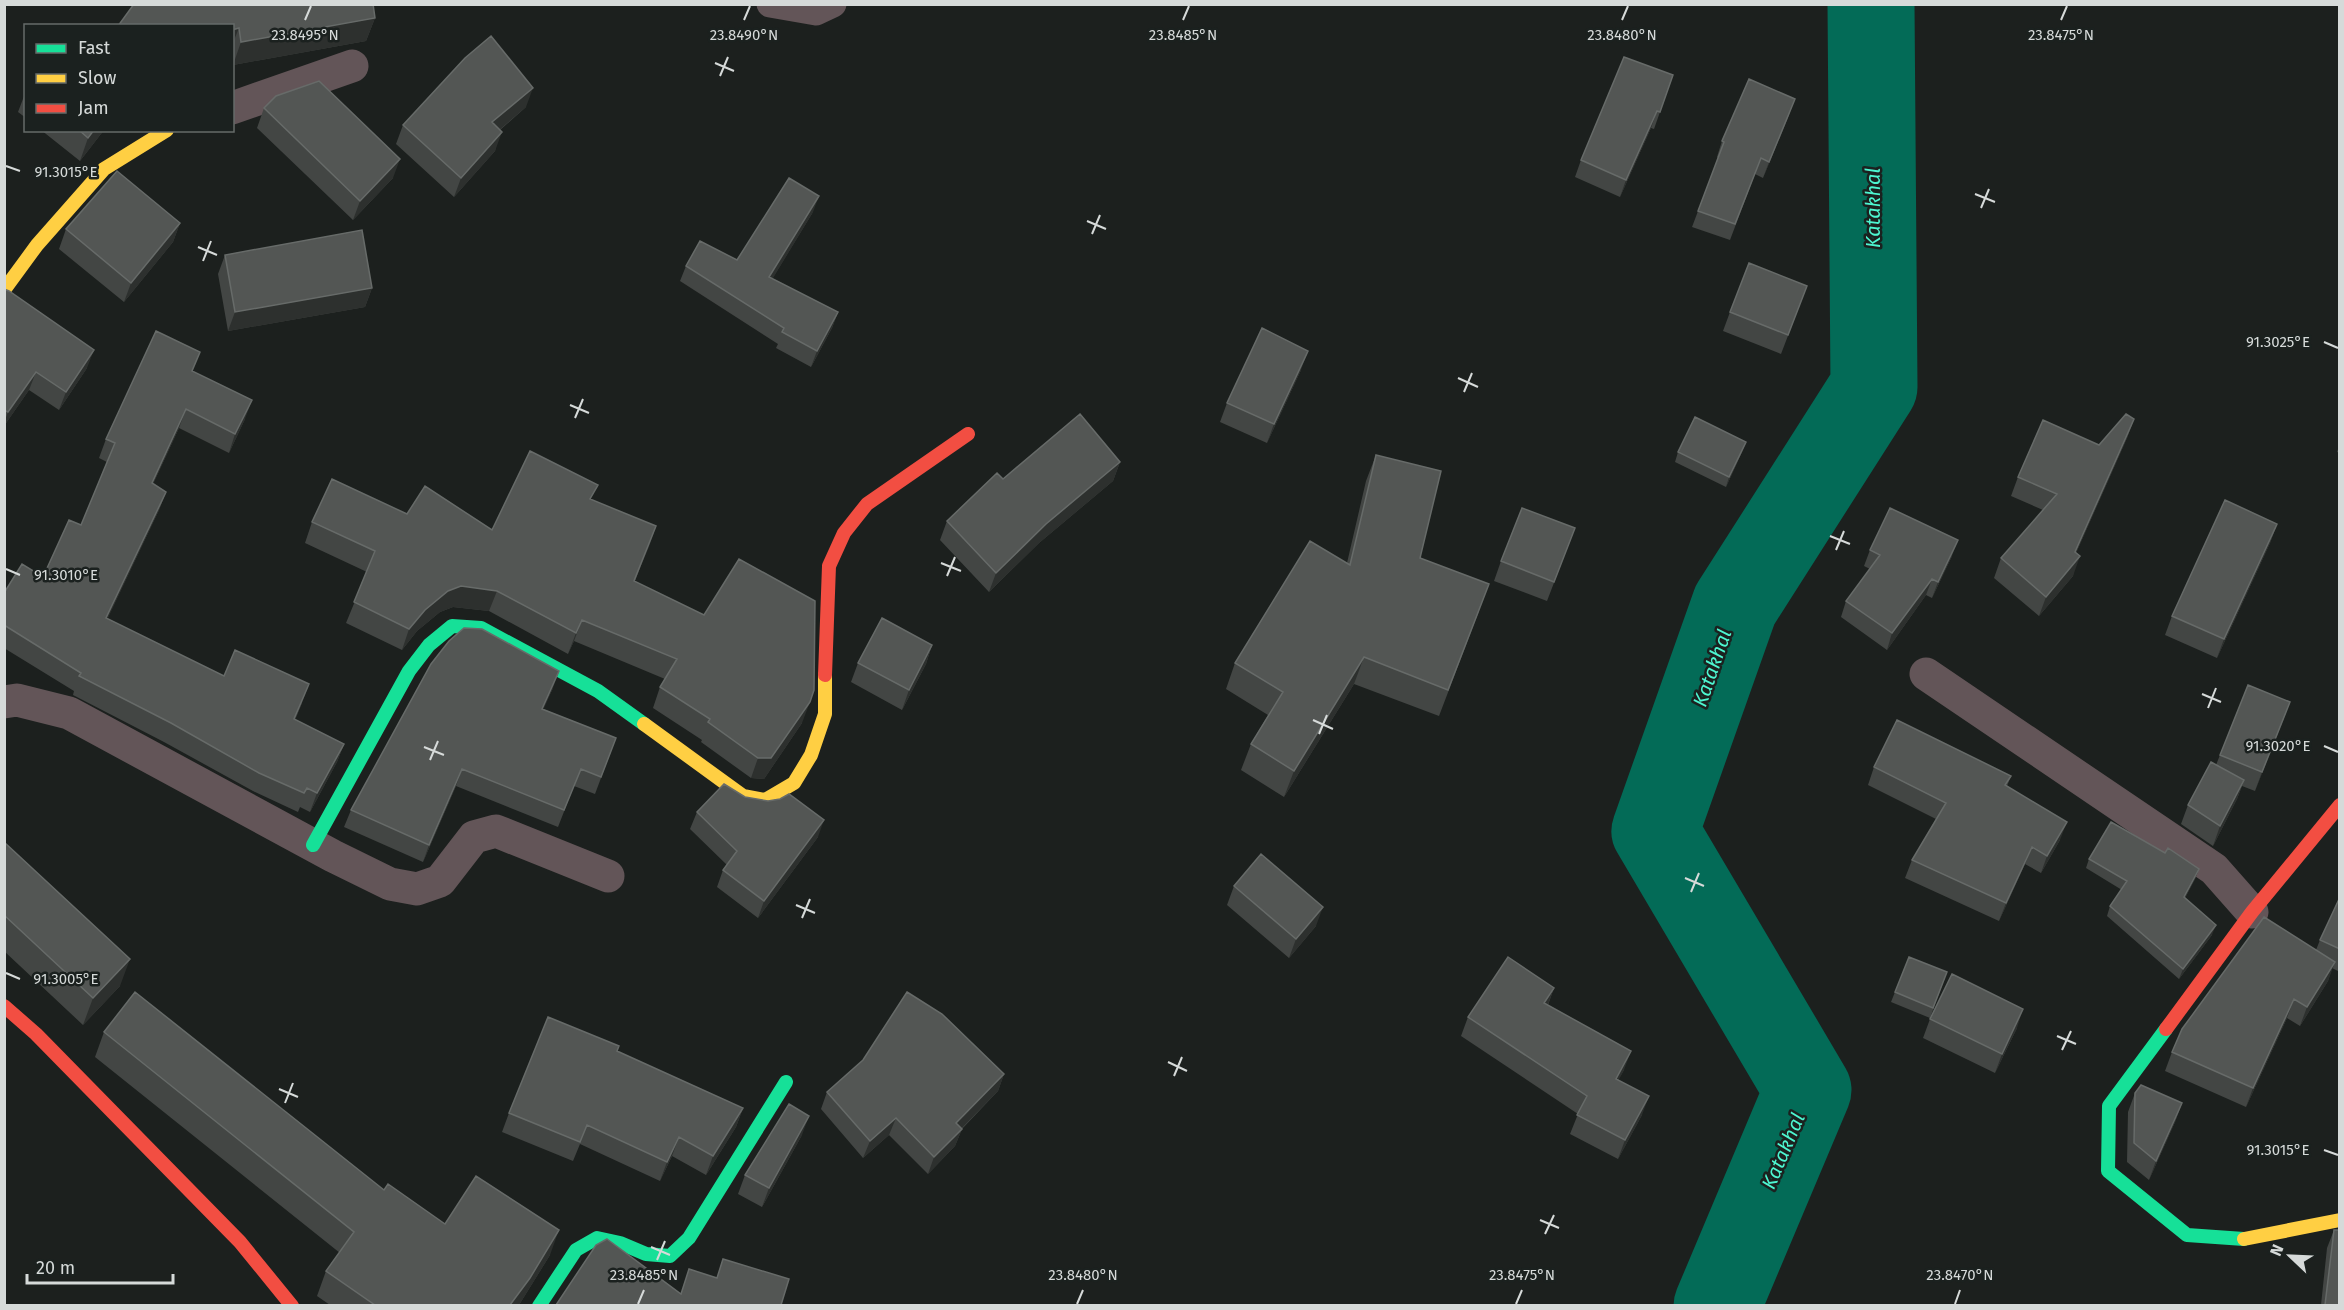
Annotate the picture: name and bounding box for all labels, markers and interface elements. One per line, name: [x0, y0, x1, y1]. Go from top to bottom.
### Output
legend: [24, 24, 234, 132]
text: 23.8495°N: [271, 26, 339, 44]
text: 23.8490°N: [710, 26, 778, 44]
text: 23.8485°N: [1149, 26, 1217, 44]
text: 23.8480°N: [1587, 26, 1657, 44]
text: 23.8475°N: [2028, 26, 2094, 44]
text: Fast: [78, 37, 111, 59]
text: Slow: [78, 67, 117, 89]
text: Jam: [78, 97, 109, 119]
text: 91.3015°E: [34, 163, 98, 181]
water label: Katakhal: [1861, 168, 1885, 248]
text: 91.3025°E: [2246, 333, 2310, 351]
text: 91.3010°E: [34, 566, 98, 584]
water label: Katakhal: [1688, 626, 1736, 710]
text: 91.3020°E: [2245, 737, 2311, 755]
text: 91.3005°E: [33, 970, 99, 988]
water label: Katakhal: [1756, 1109, 1810, 1193]
text: 91.3015°E: [2246, 1141, 2310, 1159]
north arrow: [2260, 1226, 2320, 1286]
text: N: [2266, 1242, 2287, 1259]
scale bar: [27, 1247, 172, 1285]
text: 20 m: [36, 1257, 75, 1279]
text: 23.8485°N: [610, 1266, 678, 1284]
text: 23.8480°N: [1048, 1266, 1118, 1284]
text: 23.8475°N: [1489, 1266, 1555, 1284]
text: 23.8470°N: [1926, 1266, 1994, 1284]

